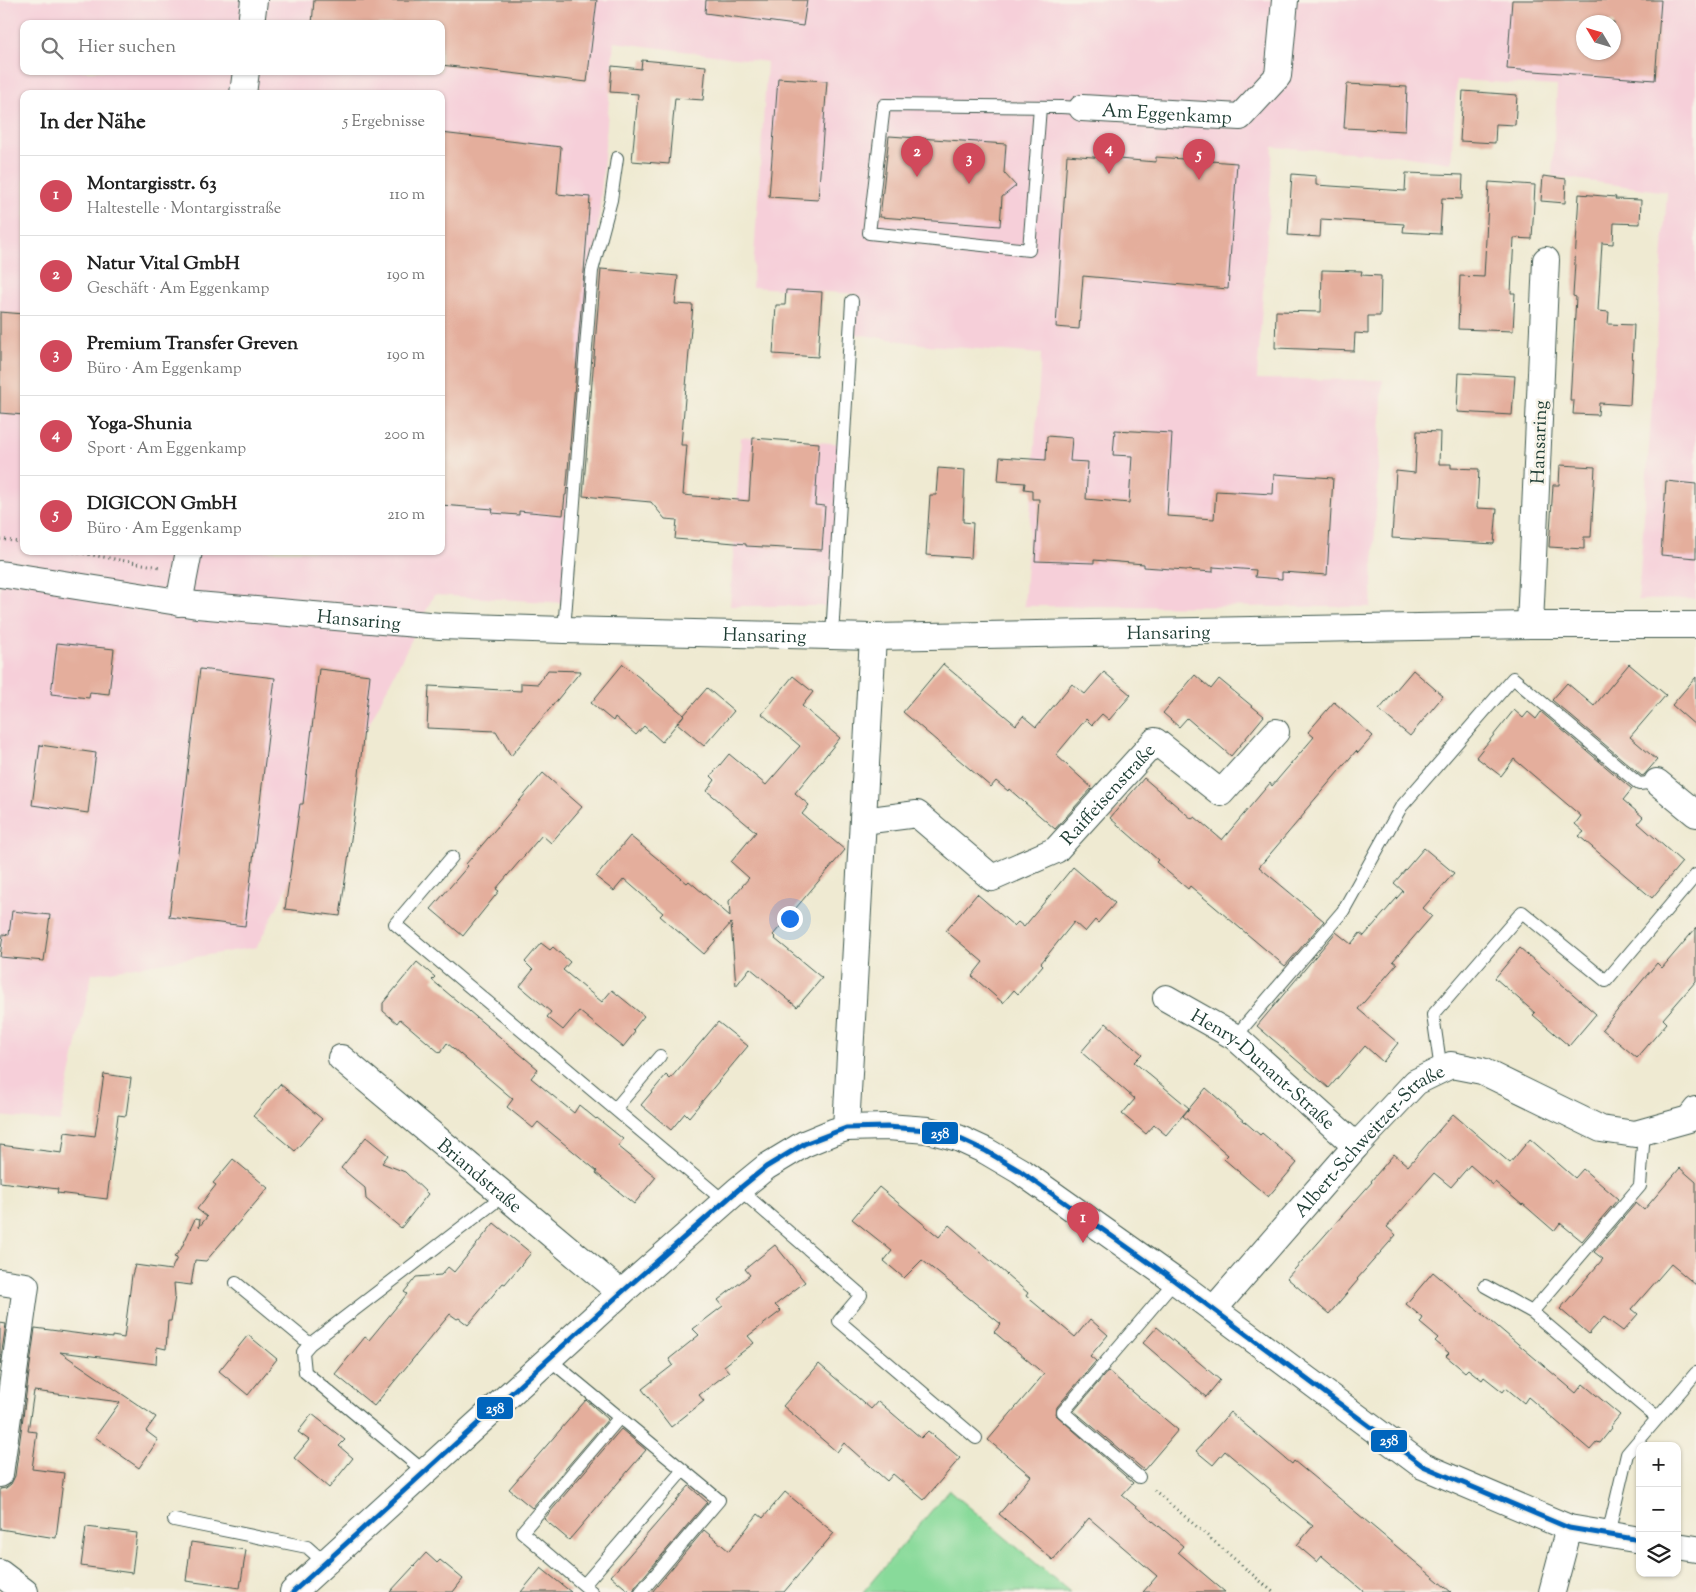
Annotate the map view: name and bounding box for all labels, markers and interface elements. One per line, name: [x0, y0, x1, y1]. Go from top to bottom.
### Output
north arrow: [1576, 15, 1621, 60]
search box: [20, 20, 445, 75]
icon: search: [38, 34, 66, 62]
text: Hier suchen: [78, 34, 176, 61]
street label: Am Eggenkamp: [1101, 98, 1233, 133]
text: In der Nähe: [40, 108, 146, 138]
text: 5 Ergebnisse: [343, 111, 425, 134]
pin: 4: [1093, 133, 1125, 174]
pin: 2: [901, 136, 933, 177]
pin: 5: [1183, 139, 1215, 180]
pin: 3: [953, 143, 985, 184]
text: Montargisstr. 63: [87, 171, 217, 198]
text: 1: [53, 184, 59, 207]
text: 110 m: [389, 184, 425, 207]
text: Haltestelle · Montargisstraße: [87, 198, 281, 221]
text: Natur Vital GmbH: [87, 251, 240, 278]
text: 2: [52, 264, 60, 287]
text: 190 m: [387, 264, 425, 287]
text: Geschäft · Am Eggenkamp: [87, 278, 269, 301]
text: Premium Transfer Greven: [87, 331, 298, 358]
text: 3: [53, 344, 59, 367]
text: 190 m: [387, 344, 425, 367]
text: Büro · Am Eggenkamp: [87, 358, 242, 381]
street label: Hansaring: [1526, 400, 1555, 484]
text: Yoga-Shunia: [87, 411, 192, 438]
text: 4: [52, 424, 60, 447]
text: 200 m: [384, 424, 425, 447]
text: Sport · Am Eggenkamp: [87, 438, 246, 461]
text: DIGICON GmbH: [87, 491, 237, 518]
text: 5: [53, 504, 59, 527]
text: 210 m: [387, 504, 425, 527]
text: Büro · Am Eggenkamp: [87, 518, 242, 541]
street label: Hansaring: [316, 604, 402, 639]
street label: Hansaring: [1126, 620, 1211, 648]
street label: Hansaring: [722, 623, 807, 651]
street label: Raiffeisenstraße: [1055, 738, 1163, 852]
your location: [777, 906, 803, 932]
street label: Henry-Dunant-Straße: [1185, 1004, 1340, 1137]
street label: Albert-Schweitzer-Straße: [1289, 1059, 1450, 1224]
line badge: 258: [921, 1121, 959, 1145]
text: 258: [931, 1125, 949, 1145]
street label: Briandstraße: [430, 1133, 527, 1221]
pin: 1: [1067, 1202, 1099, 1243]
line badge: 258: [476, 1396, 514, 1420]
text: 258: [486, 1400, 504, 1420]
line badge: 258: [1370, 1429, 1408, 1453]
text: 258: [1380, 1432, 1398, 1452]
map controls: [1636, 1442, 1681, 1577]
button: +: [1636, 1442, 1681, 1487]
button: −: [1636, 1487, 1681, 1532]
button: layers: [1636, 1532, 1681, 1577]

